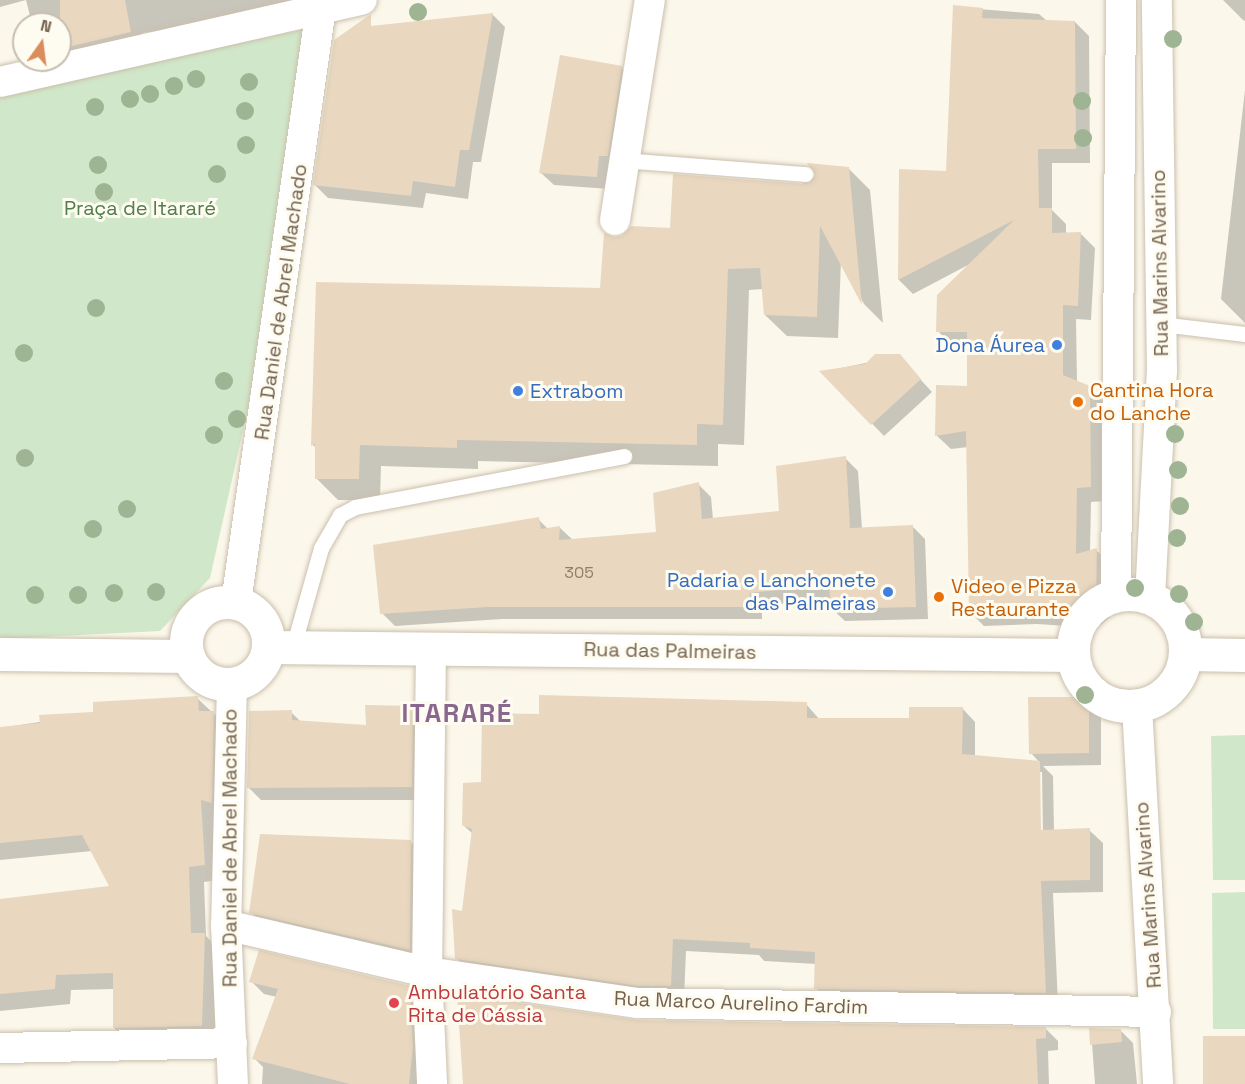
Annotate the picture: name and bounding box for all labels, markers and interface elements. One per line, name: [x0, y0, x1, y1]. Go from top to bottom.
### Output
north arrow: [12, 12, 72, 72]
text: N: [38, 15, 54, 37]
street label: Rua Daniel de Abrel Machado: [250, 162, 312, 442]
street label: Rua Marins Alvarino: [1146, 169, 1174, 357]
park label: Praça de Itararé: [64, 196, 216, 220]
place label: Dona Áurea: [935, 333, 1045, 357]
marker: Dona Áurea: [1050, 338, 1064, 352]
place label: Cantina Hora do Lanche: [1090, 378, 1214, 425]
place label: Extrabom: [530, 379, 623, 403]
marker: Extrabom: [511, 384, 525, 398]
marker: Cantina Hora do Lanche: [1071, 395, 1085, 409]
house number: 305: [564, 563, 594, 583]
place label: Padaria e Lanchonete das Palmeiras: [667, 568, 876, 615]
place label: Video e Pizza Restaurante: [951, 574, 1077, 621]
marker: Padaria e Lanchonete das Palmeiras: [881, 585, 895, 599]
marker: Video e Pizza Restaurante: [932, 590, 946, 604]
street label: Rua das Palmeiras: [583, 637, 757, 665]
district label: ITARARÉ: [401, 698, 513, 730]
street label: Rua Daniel de Abrel Machado: [218, 709, 242, 987]
street label: Rua Marins Alvarino: [1129, 801, 1167, 989]
place label: Ambulatório Santa Rita de Cássia: [408, 980, 586, 1027]
street label: Rua Marco Aurelino Fardim: [613, 987, 869, 1019]
marker: Ambulatório Santa Rita de Cássia: [385, 994, 403, 1012]

